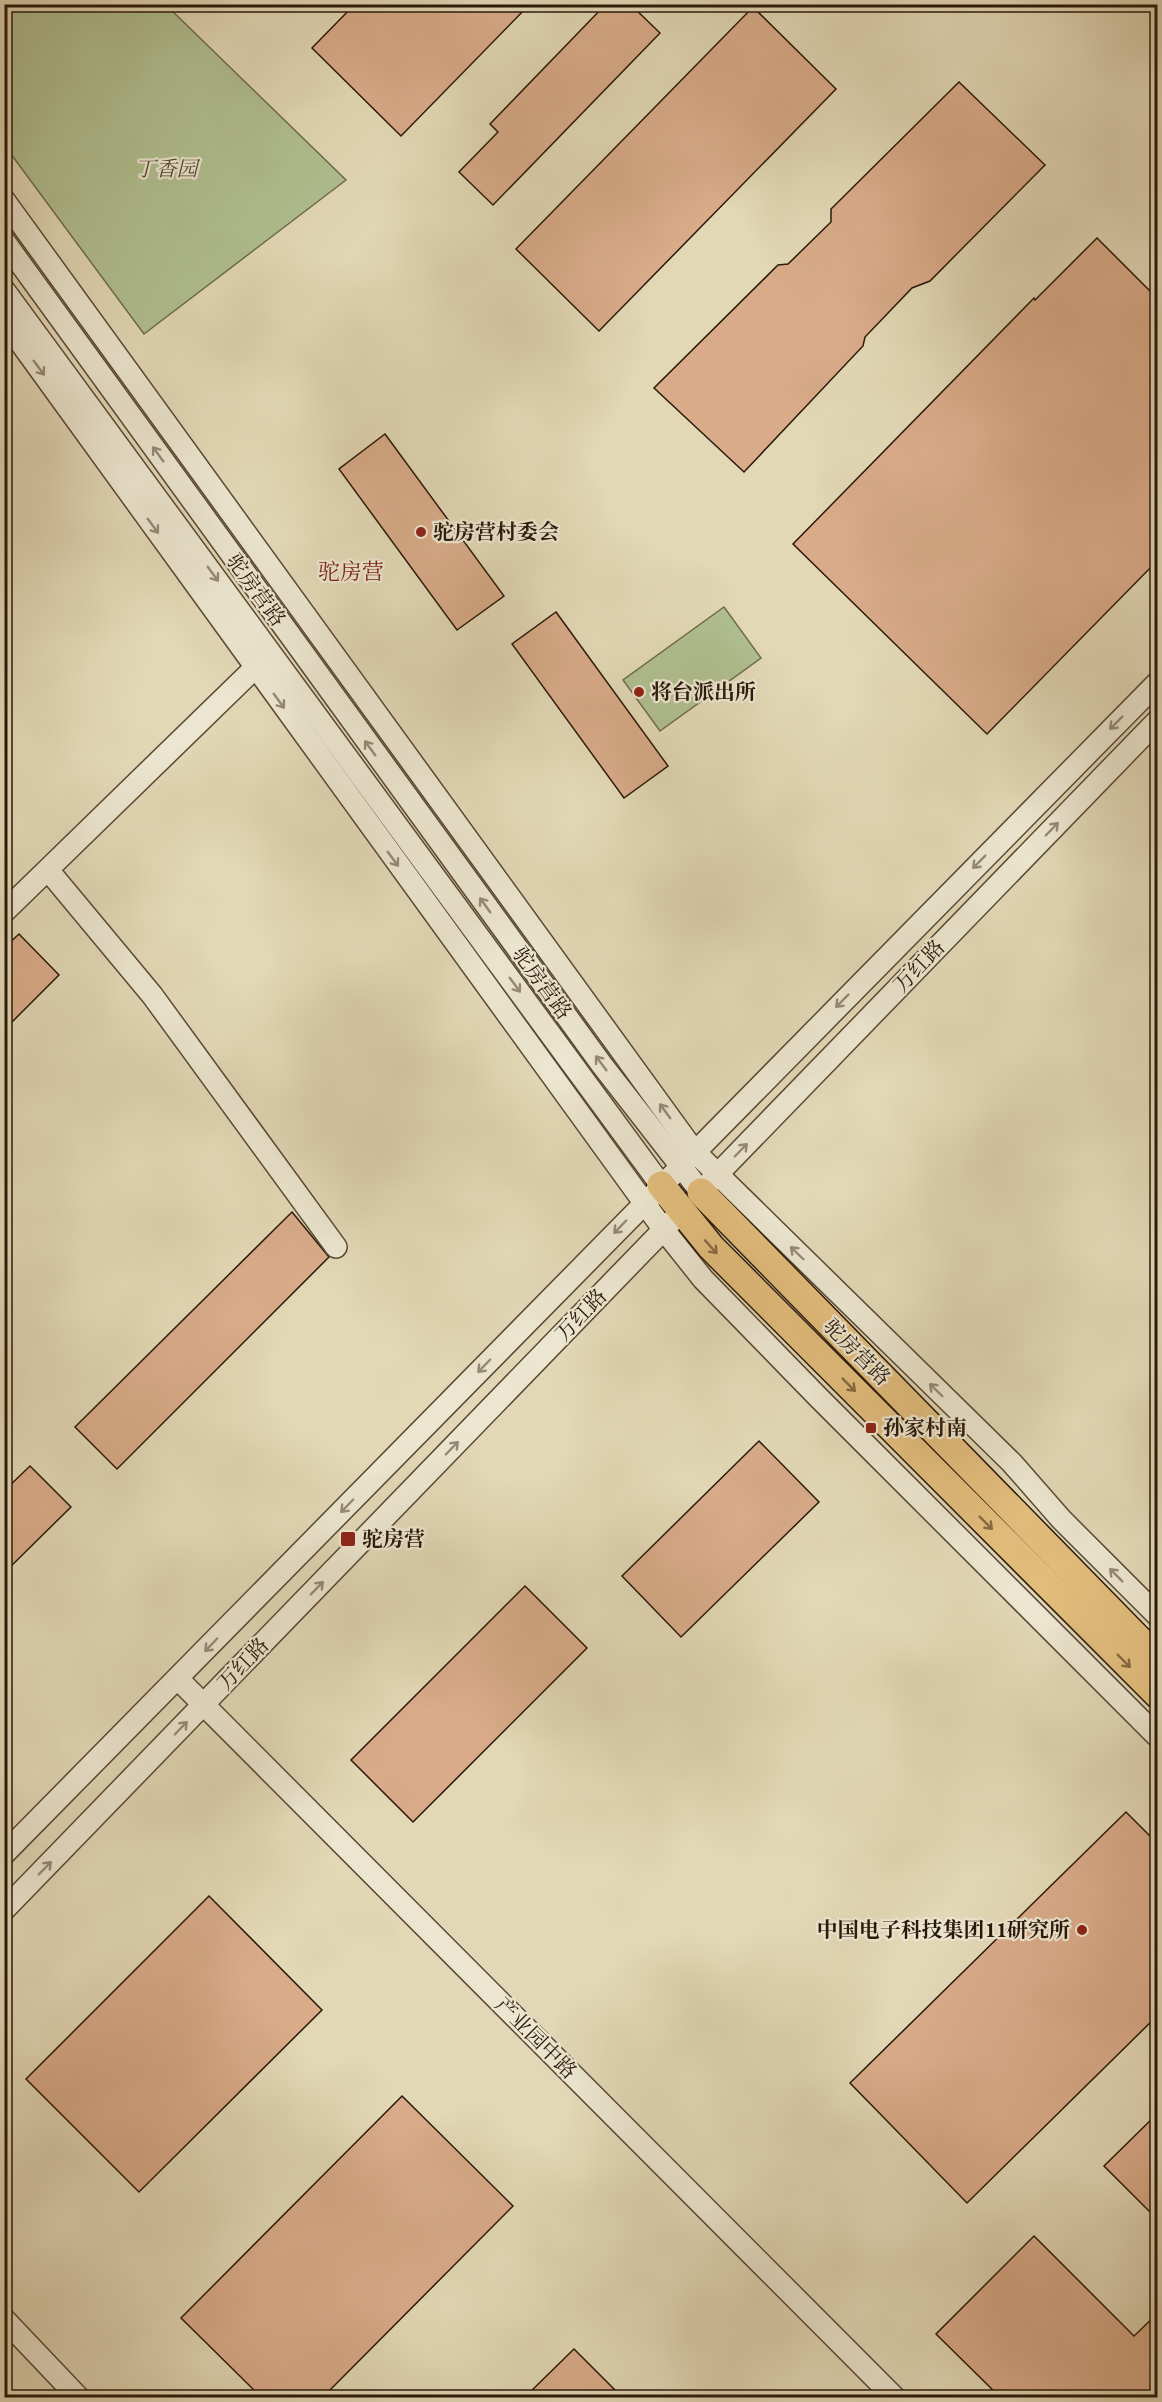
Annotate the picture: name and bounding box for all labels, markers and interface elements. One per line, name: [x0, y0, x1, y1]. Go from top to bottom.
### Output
park label: 丁香园: [135, 155, 200, 182]
one-way arrow: [33, 359, 45, 375]
one-way arrow: [151, 446, 164, 462]
one-way arrow: [147, 517, 159, 533]
place label: 驼房营村委会: [433, 518, 559, 545]
marker: 驼房营村委会: [414, 525, 428, 539]
street label: 驼房营路: [221, 548, 292, 632]
district label: 驼房营: [318, 557, 384, 586]
one-way arrow: [207, 565, 219, 581]
place label: 将台派出所: [651, 678, 756, 705]
marker: 将台派出所: [632, 685, 646, 699]
one-way arrow: [273, 693, 285, 709]
one-way arrow: [1109, 716, 1124, 731]
one-way arrow: [364, 740, 377, 756]
one-way arrow: [1045, 821, 1060, 836]
one-way arrow: [387, 851, 400, 867]
one-way arrow: [972, 855, 987, 870]
one-way arrow: [479, 898, 492, 914]
street label: 万红路: [887, 934, 950, 998]
street label: 驼房营路: [507, 941, 578, 1025]
one-way arrow: [508, 977, 521, 993]
one-way arrow: [835, 993, 850, 1008]
one-way arrow: [594, 1055, 607, 1071]
one-way arrow: [659, 1103, 671, 1119]
one-way arrow: [734, 1142, 749, 1157]
one-way arrow: [613, 1220, 628, 1235]
one-way arrow: [704, 1239, 718, 1254]
one-way arrow: [790, 1246, 805, 1261]
street label: 万红路: [549, 1283, 612, 1347]
street label: 驼房营路: [818, 1312, 897, 1391]
one-way arrow: [476, 1359, 491, 1374]
one-way arrow: [841, 1378, 856, 1393]
one-way arrow: [929, 1382, 944, 1397]
place label: 孙家村南: [883, 1414, 967, 1441]
marker: 孙家村南: [864, 1421, 878, 1435]
one-way arrow: [445, 1441, 460, 1456]
one-way arrow: [340, 1498, 355, 1513]
one-way arrow: [979, 1516, 994, 1531]
place label: 驼房营: [362, 1525, 425, 1552]
marker: 驼房营: [339, 1530, 357, 1548]
one-way arrow: [1109, 1567, 1124, 1582]
one-way arrow: [309, 1581, 324, 1596]
street label: 万红路: [211, 1632, 274, 1696]
one-way arrow: [203, 1637, 218, 1652]
one-way arrow: [1116, 1654, 1131, 1669]
one-way arrow: [174, 1721, 188, 1736]
one-way arrow: [38, 1861, 53, 1876]
place label: 中国电子科技集团11研究所: [817, 1916, 1070, 1943]
marker: 中国电子科技集团11研究所: [1075, 1923, 1089, 1937]
street label: 产业园中路: [490, 1991, 583, 2084]

